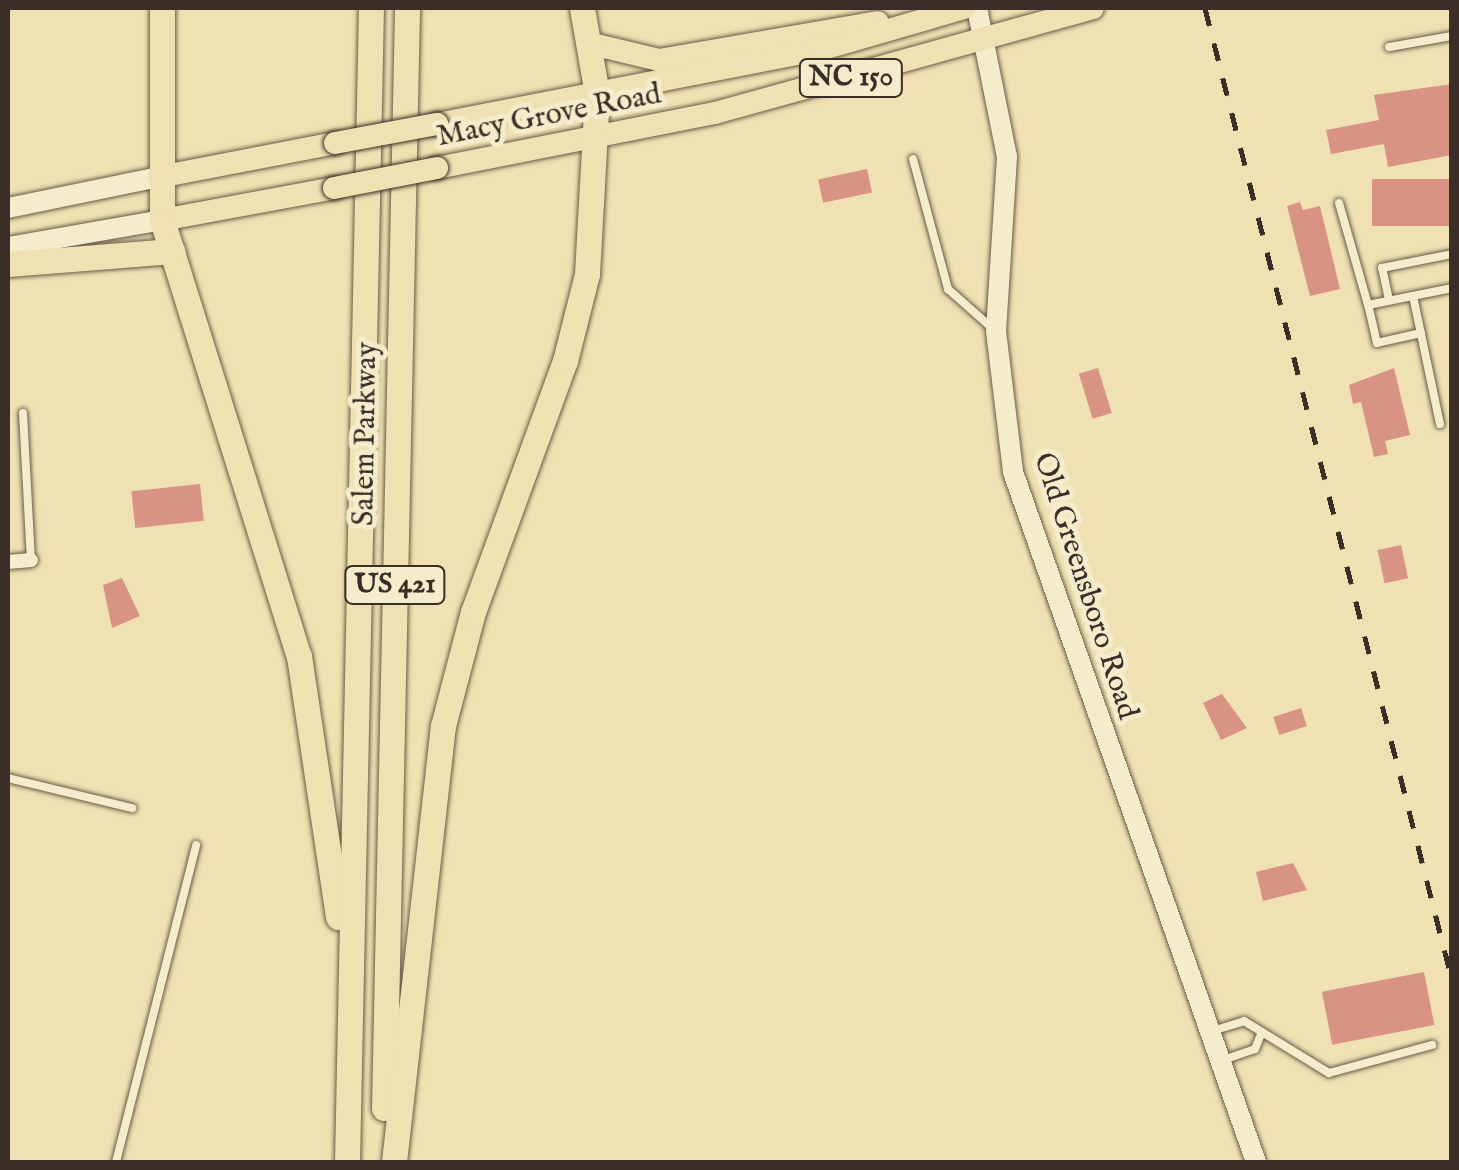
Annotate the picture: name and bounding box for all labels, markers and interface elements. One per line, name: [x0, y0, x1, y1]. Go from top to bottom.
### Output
road number: NC 150: [798, 55, 904, 101]
street label: Macy Grove Road: [434, 77, 664, 155]
street label: Salem Parkway: [346, 342, 386, 526]
street label: Old Greensboro Road: [1025, 448, 1145, 724]
road number: US 421: [342, 562, 448, 608]

